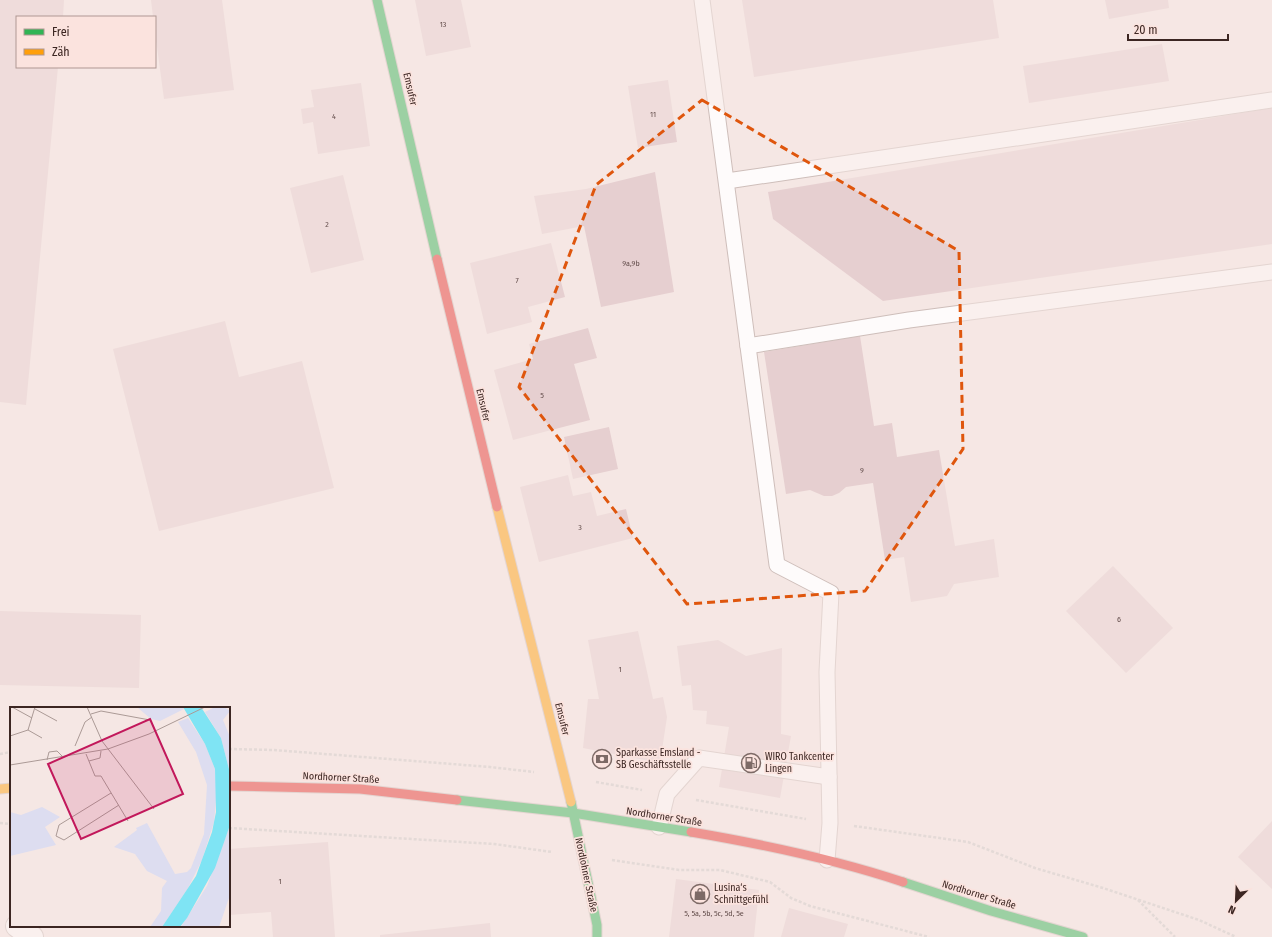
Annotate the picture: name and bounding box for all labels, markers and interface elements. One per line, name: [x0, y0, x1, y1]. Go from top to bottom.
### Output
legend: [16, 16, 156, 68]
scale bar: [1128, 16, 1228, 42]
house number: 13: [440, 20, 447, 29]
text: 20 m: [1134, 23, 1158, 37]
text: Frei: [52, 25, 70, 39]
text: Zäh: [52, 45, 70, 59]
street label: Emsufer: [400, 71, 420, 107]
house number: 11: [650, 110, 656, 119]
house number: 4: [332, 112, 336, 121]
house number: 2: [325, 220, 329, 229]
house number: 9a,9b: [622, 259, 640, 268]
house number: 7: [515, 276, 519, 285]
street label: Emsufer: [473, 387, 493, 423]
house number: 5: [540, 391, 544, 400]
house number: 9: [860, 466, 864, 475]
house number: 3: [578, 523, 582, 532]
house number: 6: [1117, 615, 1121, 624]
house number: 1: [618, 665, 622, 674]
street label: Emsufer: [552, 701, 572, 737]
inset map: [10, 707, 230, 927]
place label: Sparkasse Emsland - SB Geschäftsstelle: [616, 747, 701, 771]
bank icon: Sparkasse Emsland - SB Geschäftsstelle: [591, 748, 613, 770]
place label: WIRO Tankcenter Lingen: [765, 751, 834, 775]
fuel station icon: WIRO Tankcenter Lingen: [740, 752, 762, 774]
street label: Nordhorner Straße: [302, 770, 380, 786]
street label: Nordhorner Straße: [625, 805, 703, 829]
street label: Nordlohner Straße: [572, 837, 600, 913]
house number: 1: [278, 877, 282, 886]
street label: Nordhorner Straße: [941, 878, 1017, 912]
north arrow: [1216, 881, 1256, 921]
place label: Lusina‘s Schnittgefühl: [714, 882, 769, 906]
shop icon: Lusina‘s Schnittgefühl: [689, 883, 711, 905]
text: N: [1226, 902, 1238, 917]
house number: 5, 5a, 5b, 5c, 5d, 5e: [684, 909, 744, 918]

